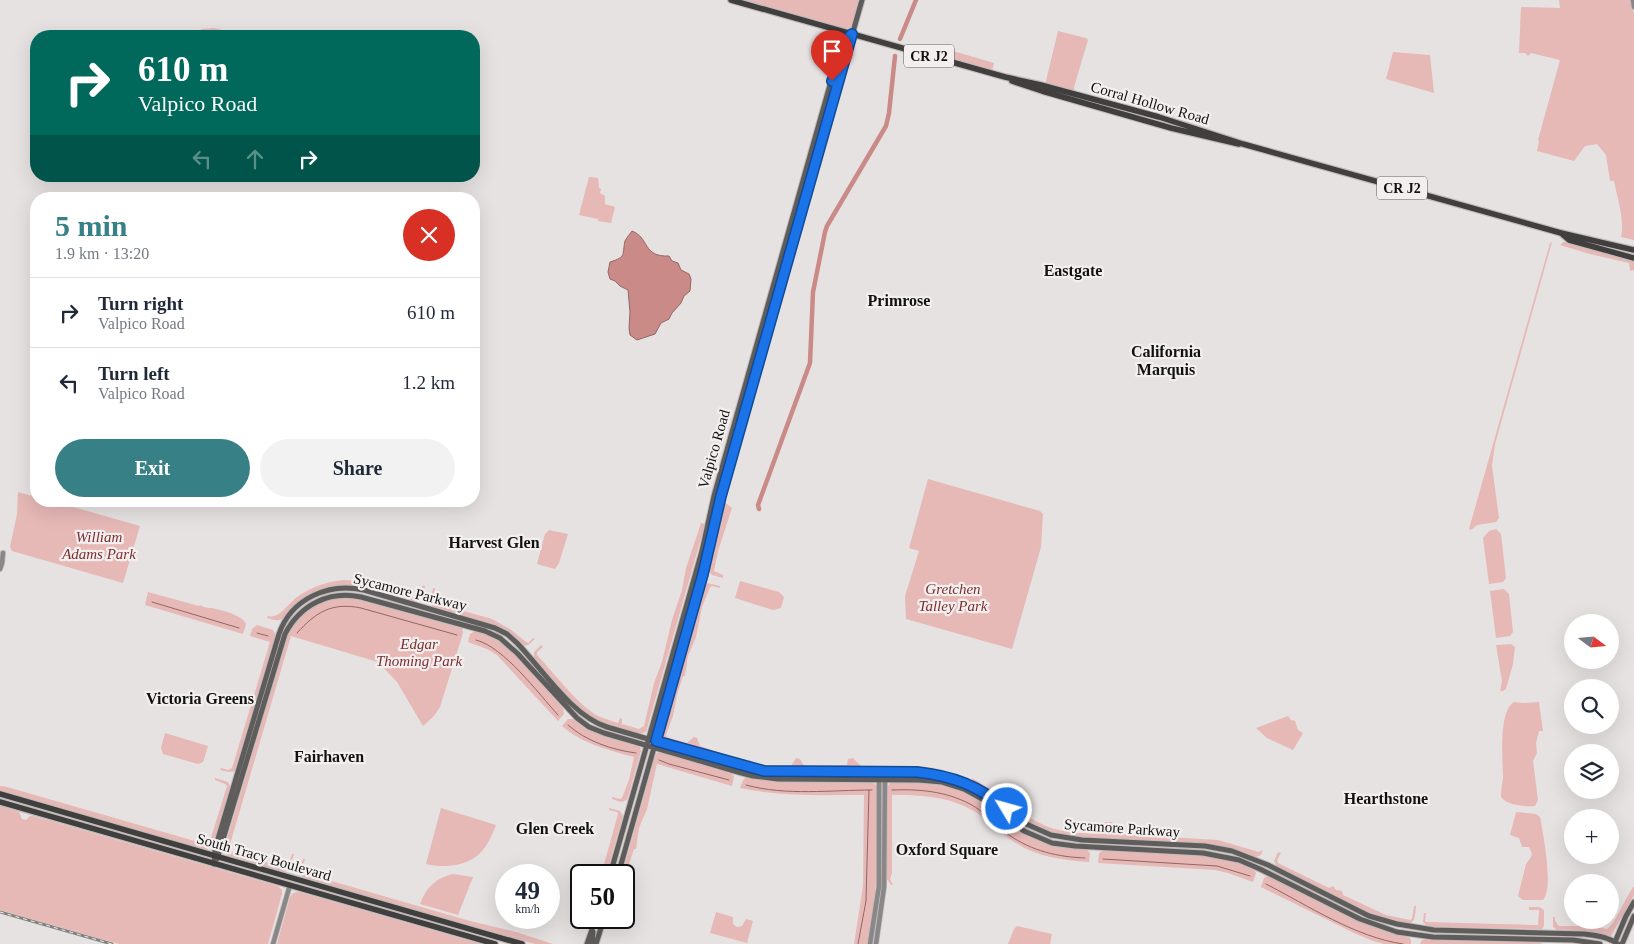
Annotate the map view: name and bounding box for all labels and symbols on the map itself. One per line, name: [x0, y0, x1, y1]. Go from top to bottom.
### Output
pin: [811, 30, 853, 81]
road number: CR J2: [904, 44, 954, 68]
street label: Corral Hollow Road: [1089, 78, 1212, 128]
road number: CR J2: [1377, 177, 1427, 200]
district label: Eastgate: [1044, 262, 1102, 280]
district label: Primrose: [868, 292, 930, 309]
district label: California Marquis: [1131, 343, 1201, 379]
street label: Valpico Road: [695, 407, 733, 490]
park label: William Adams Park: [61, 529, 136, 562]
district label: Harvest Glen: [448, 534, 540, 551]
street label: Sycamore Parkway: [352, 570, 469, 614]
park label: Gretchen Talley Park: [918, 581, 988, 614]
north arrow: [1564, 614, 1619, 669]
park label: Edgar Thoming Park: [376, 636, 462, 669]
district label: Victoria Greens: [146, 690, 254, 707]
district label: Fairhaven: [294, 748, 364, 765]
position arrow: [980, 782, 1032, 834]
district label: Hearthstone: [1344, 790, 1428, 807]
street label: Sycamore Parkway: [1063, 816, 1181, 840]
district label: Glen Creek: [516, 820, 594, 837]
street label: South Tracy Boulevard: [195, 830, 334, 884]
district label: Oxford Square: [896, 841, 998, 859]
speed limit sign: 50: [570, 864, 635, 929]

